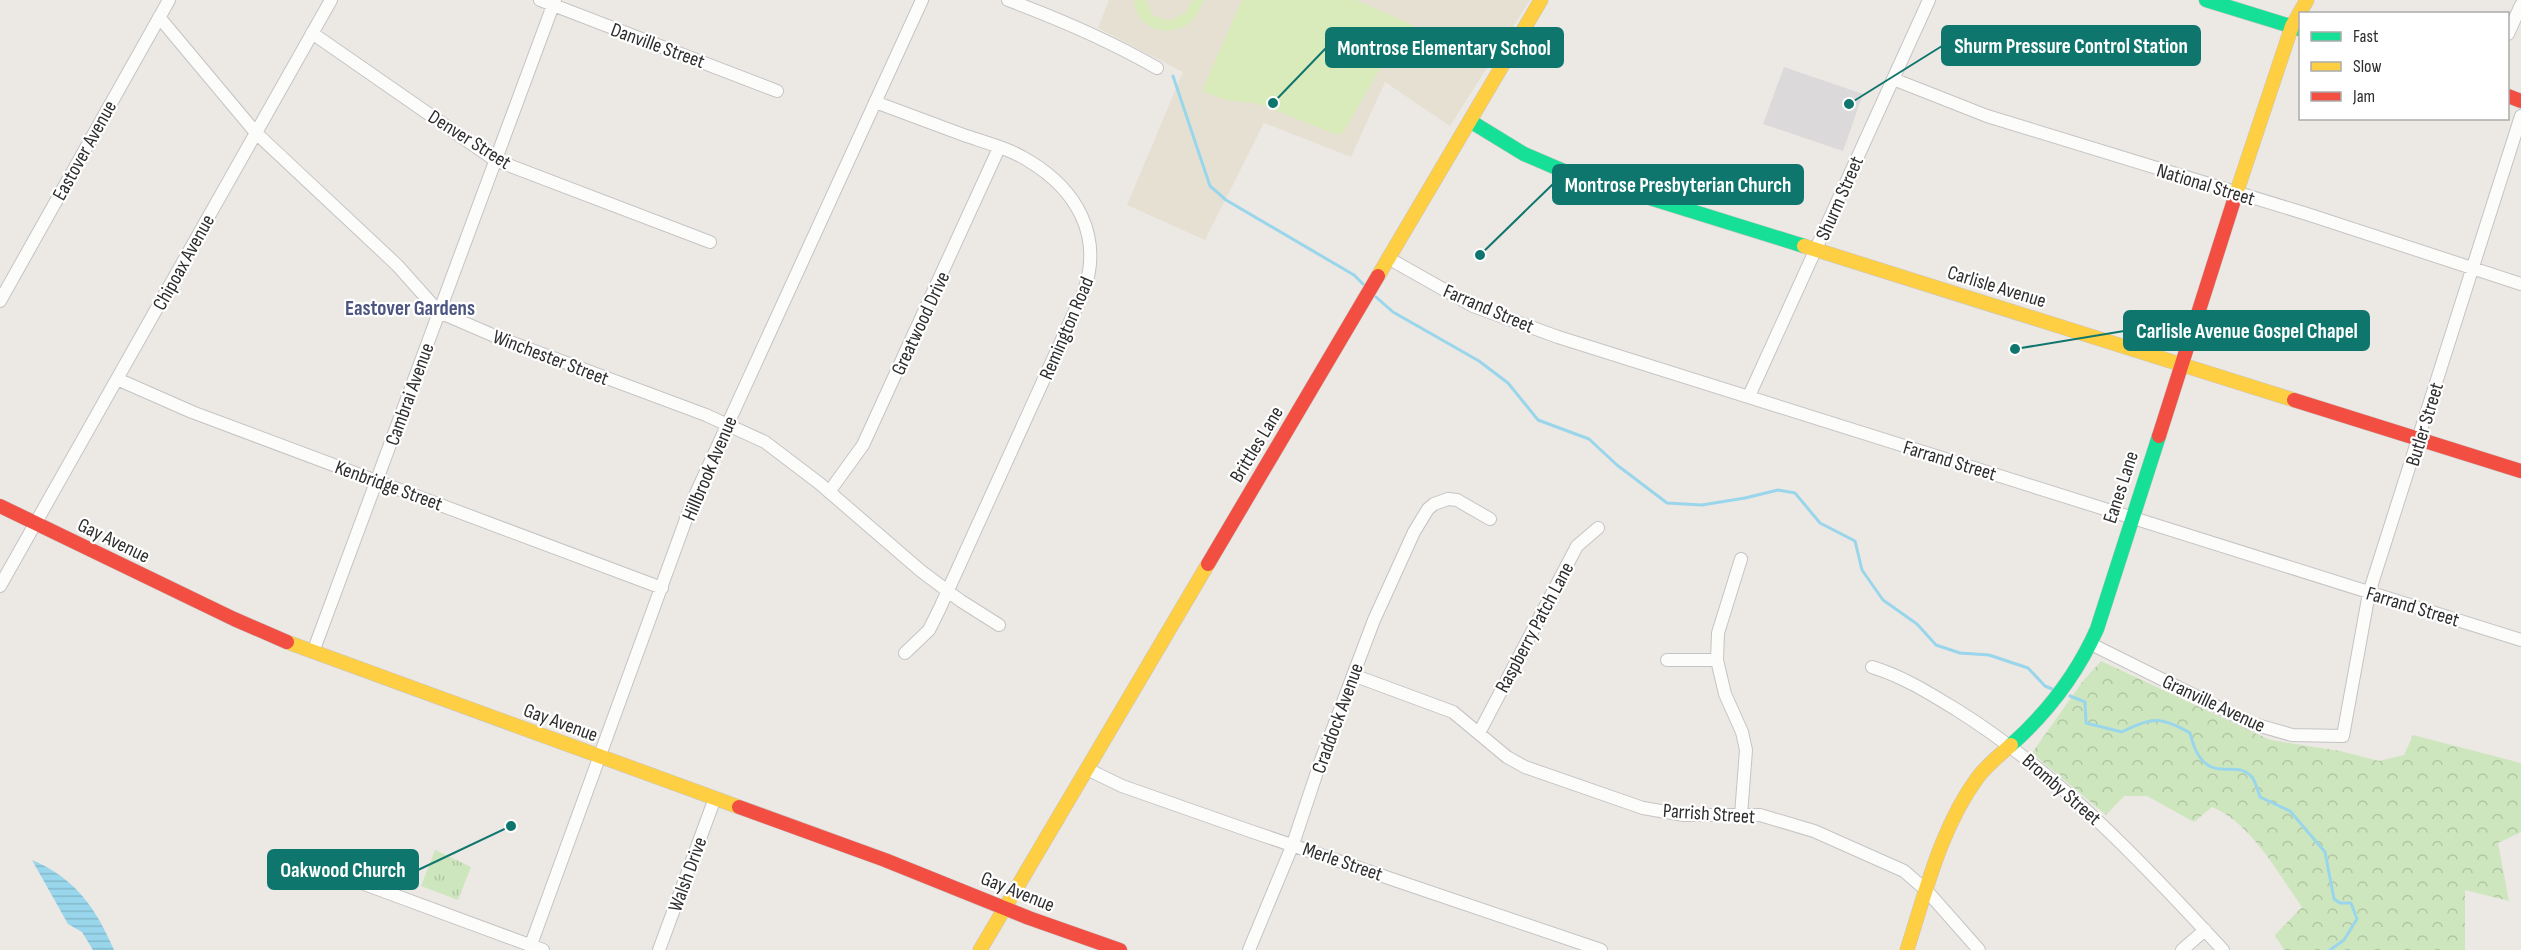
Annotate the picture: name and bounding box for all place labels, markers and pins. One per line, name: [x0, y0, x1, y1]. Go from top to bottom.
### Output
callout: Shurm Pressure Control Station: [1942, 26, 2200, 65]
callout: Montrose Elementary School: [1326, 28, 1563, 67]
callout: Montrose Presbyterian Church: [1553, 165, 1803, 204]
callout: Carlisle Avenue Gospel Chapel: [2124, 311, 2369, 350]
callout: Oakwood Church: [268, 850, 418, 889]

